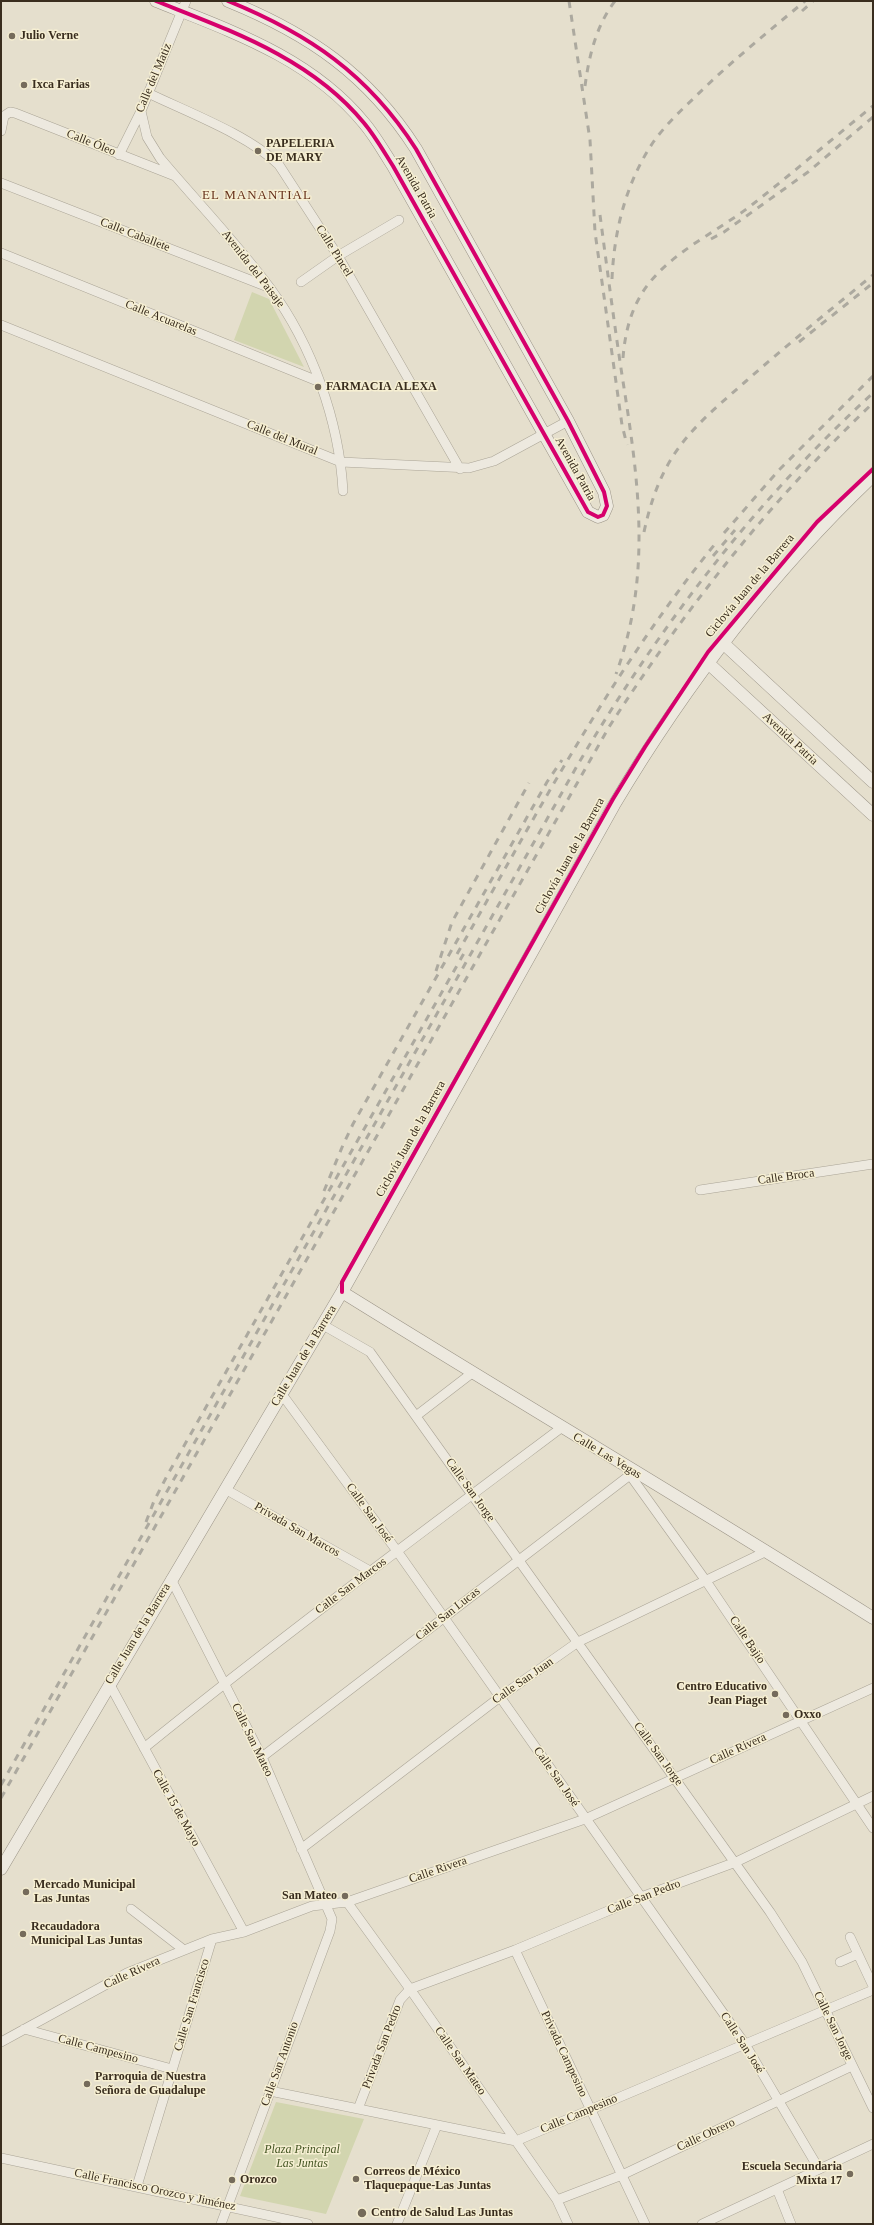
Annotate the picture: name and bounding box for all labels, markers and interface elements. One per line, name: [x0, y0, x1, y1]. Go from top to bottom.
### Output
place label: Julio Verne: [20, 29, 79, 43]
marker: Julio Verne: [7, 31, 17, 41]
street label: Calle del Matiz: [133, 41, 175, 115]
place label: Ixca Farias: [32, 78, 90, 92]
marker: Ixca Farias: [19, 80, 29, 90]
street label: Calle Óleo: [64, 127, 118, 159]
place label: PAPELERIA DE MARY: [266, 137, 334, 165]
marker: PAPELERIA DE MARY: [253, 146, 263, 156]
street label: Avenida Patria: [392, 153, 440, 221]
district label: EL MANANTIAL: [202, 188, 312, 204]
street label: Calle Caballete: [98, 215, 172, 255]
street label: Calle Pincel: [312, 222, 356, 280]
street label: Avenida del Paisaje: [218, 227, 288, 311]
street label: Calle Acuarelas: [123, 297, 199, 339]
place label: FARMACIA ALEXA: [326, 380, 437, 394]
marker: FARMACIA ALEXA: [313, 382, 323, 392]
street label: Calle del Mural: [244, 417, 320, 459]
street label: Avenida Patria: [552, 435, 598, 503]
street label: Ciclovía Juan de la Barrera: [703, 531, 797, 641]
street label: Avenida Patria: [759, 710, 821, 768]
street label: Ciclovía Juan de la Barrera: [532, 795, 608, 917]
street label: Ciclovía Juan de la Barrera: [373, 1078, 449, 1200]
street label: Calle Broca: [757, 1166, 815, 1188]
street label: Calle Juan de la Barrera: [268, 1303, 340, 1409]
street label: Calle Las Vegas: [570, 1430, 644, 1482]
street label: Calle San Jorge: [442, 1455, 498, 1525]
street label: Calle San José: [343, 1480, 395, 1546]
street label: Privada San Marcos: [252, 1500, 342, 1560]
street label: Calle San Marcos: [313, 1555, 389, 1617]
street label: Calle Juan de la Barrera: [102, 1581, 174, 1687]
street label: Calle San Lucas: [413, 1584, 483, 1644]
street label: Calle Bajío: [726, 1613, 768, 1667]
street label: Calle San Juan: [490, 1655, 556, 1707]
place label: Centro Educativo Jean Piaget: [676, 1680, 767, 1708]
marker: Centro Educativo Jean Piaget: [770, 1689, 780, 1699]
street label: Calle San Mateo: [228, 1701, 276, 1779]
place label: Oxxo: [794, 1708, 821, 1722]
marker: Oxxo: [781, 1710, 791, 1720]
street label: Calle San Jorge: [630, 1719, 686, 1789]
street label: Calle Rivera: [708, 1730, 768, 1768]
street label: Calle San José: [530, 1744, 582, 1810]
street label: Calle 15 de Mayo: [149, 1767, 203, 1849]
street label: Calle Rivera: [407, 1853, 469, 1887]
street label: Calle San Pedro: [605, 1876, 683, 1918]
place label: Mercado Municipal Las Juntas: [34, 1878, 135, 1906]
marker: Mercado Municipal Las Juntas: [21, 1887, 31, 1897]
place label: San Mateo: [282, 1889, 337, 1903]
marker: San Mateo: [340, 1891, 350, 1901]
place label: Recaudadora Municipal Las Juntas: [31, 1920, 142, 1948]
marker: Recaudadora Municipal Las Juntas: [18, 1929, 28, 1939]
street label: Calle Rivera: [102, 1954, 162, 1992]
street label: Calle San Francisco: [171, 1957, 213, 2053]
street label: Calle San Jorge: [810, 1989, 856, 2063]
street label: Privada San Pedro: [359, 2003, 405, 2091]
street label: Privada Campesino: [538, 2009, 590, 2099]
street label: Calle San José: [717, 2010, 767, 2076]
street label: Calle San Antonio: [258, 2020, 302, 2108]
street label: Calle San Mateo: [431, 2024, 489, 2098]
street label: Calle Campesino: [56, 2031, 140, 2067]
place label: Parroquia de Nuestra Señora de Guadalupe: [95, 2070, 206, 2098]
marker: Parroquia de Nuestra Señora de Guadalupe: [82, 2079, 92, 2089]
street label: Calle Campesino: [538, 2091, 620, 2137]
street label: Calle Obrero: [675, 2115, 737, 2155]
park label: Plaza Principal Las Juntas: [264, 2143, 340, 2171]
place label: Escuela Secundaria Mixta 17: [742, 2160, 842, 2188]
place label: Correos de México Tlaquepaque-Las Juntas: [364, 2165, 491, 2193]
street label: Calle Francisco Orozco y Jiménez: [73, 2166, 237, 2214]
marker: Escuela Secundaria Mixta 17: [845, 2169, 855, 2179]
place label: Orozco: [240, 2173, 277, 2187]
marker: Correos de México Tlaquepaque-Las Juntas: [351, 2174, 361, 2184]
marker: Orozco: [227, 2175, 237, 2185]
place label: Centro de Salud Las Juntas: [371, 2206, 513, 2220]
marker: Centro de Salud Las Juntas: [356, 2207, 368, 2219]

